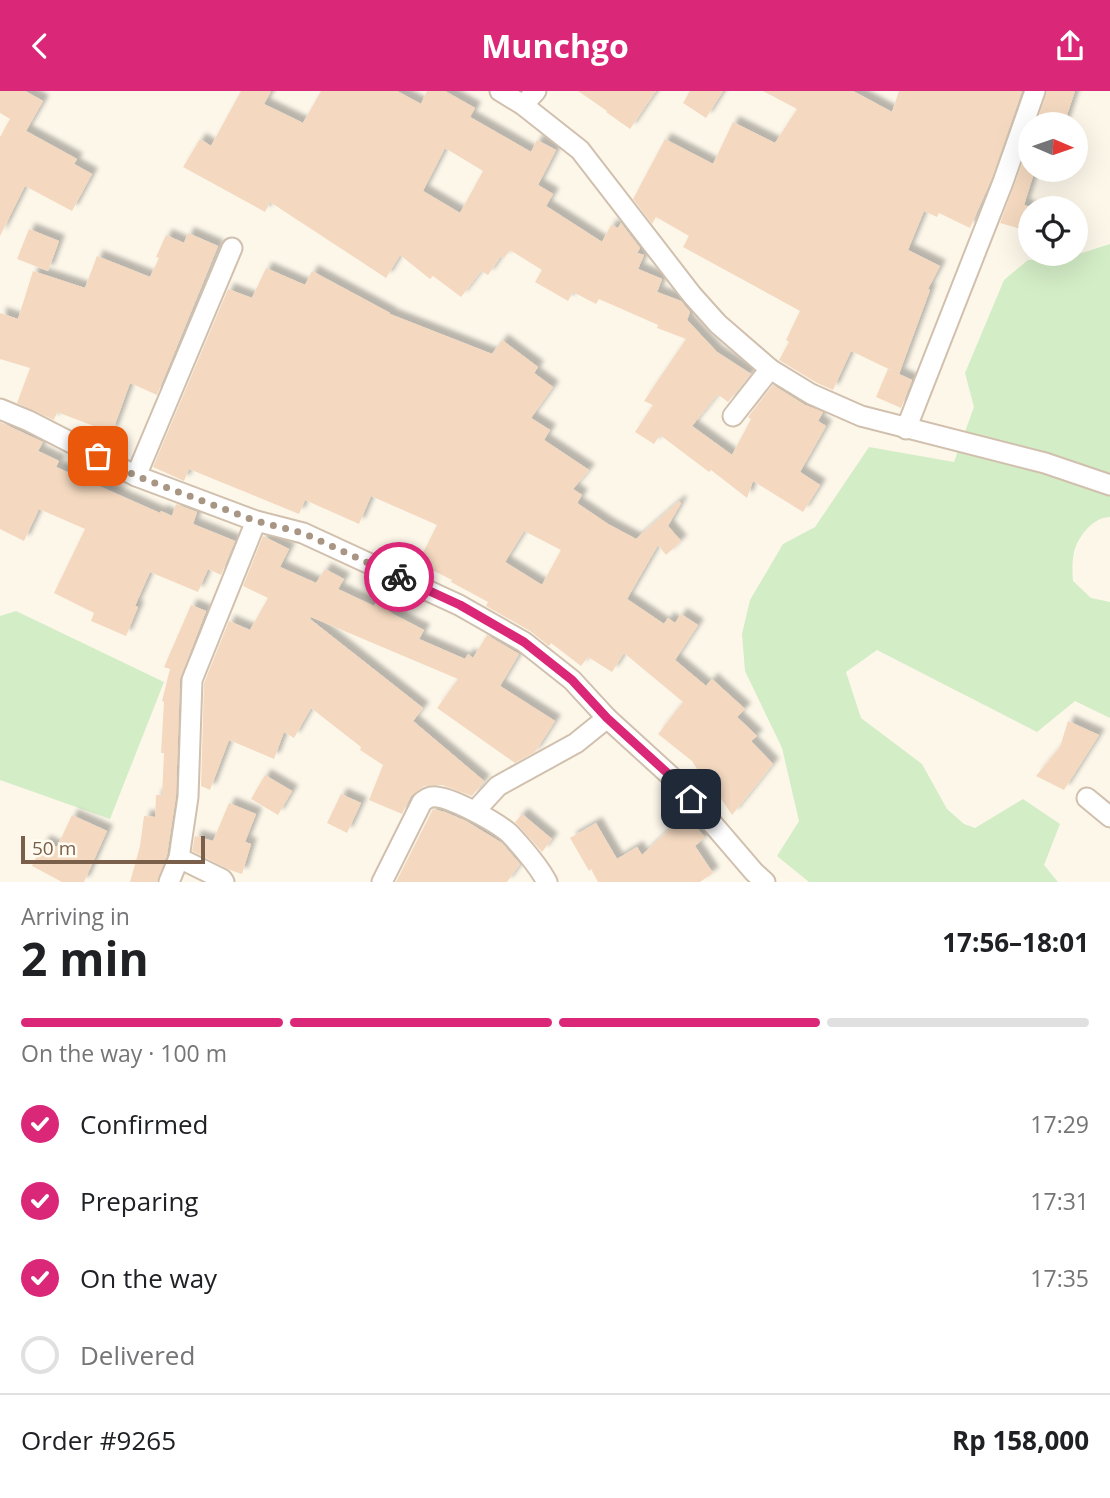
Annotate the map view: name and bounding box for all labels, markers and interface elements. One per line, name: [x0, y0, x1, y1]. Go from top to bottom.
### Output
text: Munchgo: [481, 24, 629, 67]
icon: back: [21, 27, 59, 65]
icon: share: [1051, 27, 1089, 65]
north arrow: [1018, 112, 1088, 182]
map controls: [1018, 112, 1088, 266]
button: locate: [1018, 196, 1088, 266]
pin: [68, 426, 128, 486]
icon: bag: [79, 437, 117, 475]
courier: [364, 542, 434, 612]
icon: bike: [380, 558, 418, 596]
pin: [661, 769, 721, 829]
icon: home: [672, 780, 710, 818]
scale bar: [21, 833, 205, 865]
text: 50 m: [32, 835, 76, 861]
text: Arriving in: [21, 900, 130, 932]
text: 17:56–18:01: [942, 924, 1089, 960]
text: 2 min: [21, 927, 149, 989]
text: On the way · 100 m: [21, 1037, 227, 1069]
icon: check: [21, 1105, 59, 1143]
text: Confirmed: [80, 1106, 208, 1142]
text: 17:29: [1030, 1108, 1089, 1140]
icon: check: [21, 1182, 59, 1220]
text: Preparing: [80, 1183, 198, 1219]
text: 17:31: [1030, 1185, 1089, 1217]
icon: check: [21, 1259, 59, 1297]
text: On the way: [80, 1260, 217, 1296]
text: 17:35: [1030, 1262, 1089, 1294]
text: Delivered: [80, 1337, 195, 1373]
text: Order #9265: [21, 1422, 176, 1458]
text: Rp 158,000: [952, 1422, 1089, 1458]

